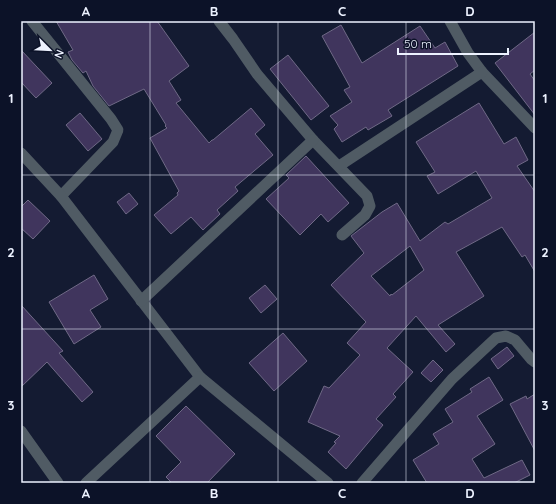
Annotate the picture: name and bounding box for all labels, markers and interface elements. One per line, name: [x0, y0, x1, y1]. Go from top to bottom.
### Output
text: A: [82, 3, 91, 19]
text: B: [210, 3, 218, 19]
text: C: [338, 3, 346, 19]
text: D: [465, 3, 475, 19]
north arrow: [30, 30, 70, 70]
scale bar: [398, 30, 508, 56]
text: 50 m: [404, 36, 432, 51]
text: N: [51, 48, 67, 61]
text: 1: [8, 90, 14, 106]
text: 1: [542, 90, 548, 106]
text: 2: [7, 244, 15, 260]
text: 2: [541, 244, 549, 260]
text: 3: [8, 397, 15, 413]
text: 3: [542, 397, 549, 413]
text: A: [82, 485, 91, 501]
text: B: [210, 485, 218, 501]
text: C: [338, 485, 346, 501]
text: D: [465, 485, 475, 501]

